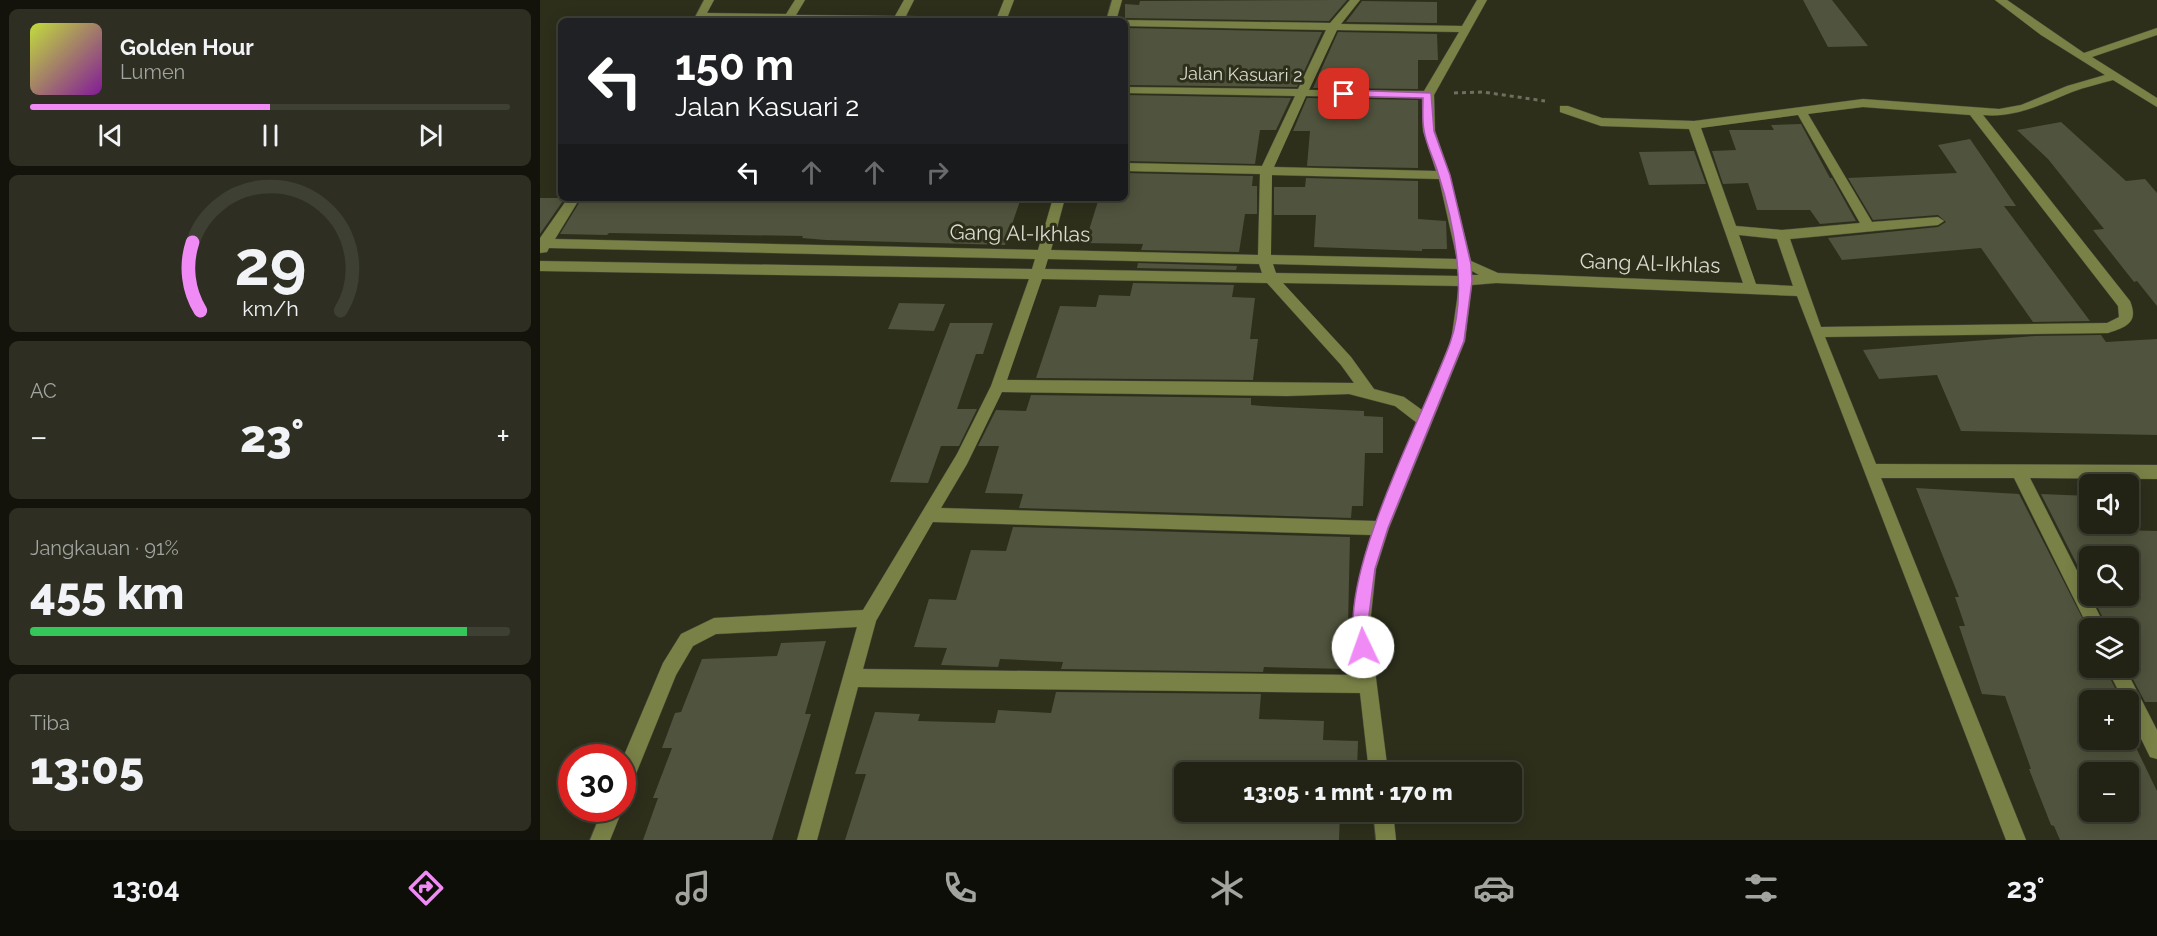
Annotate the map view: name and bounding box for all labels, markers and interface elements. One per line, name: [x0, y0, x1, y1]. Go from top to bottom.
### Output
text: Golden Hour: [120, 34, 254, 60]
text: 150 m: [675, 41, 794, 90]
icon: left: [576, 42, 654, 120]
text: Lumen: [120, 60, 185, 84]
street label: Jalan Kasuari 2: [1179, 62, 1303, 86]
pin: [1318, 68, 1369, 119]
icon: arrive: [1327, 77, 1360, 110]
text: Jalan Kasuari 2: [675, 91, 859, 122]
icon: previous: [94, 119, 127, 152]
icon: pause: [254, 119, 287, 152]
icon: next: [414, 119, 447, 152]
icon: left: [732, 156, 765, 189]
icon: ahead: [795, 156, 828, 189]
icon: ahead: [858, 156, 891, 189]
icon: right: [921, 156, 954, 189]
street label: Gang Al-Ikhlas: [949, 219, 1091, 247]
text: 29: [234, 226, 306, 300]
street label: Gang Al-Ikhlas: [1579, 248, 1721, 278]
text: km/h: [242, 296, 298, 321]
text: AC: [30, 379, 57, 403]
text: 23°: [240, 410, 304, 463]
text: −: [30, 417, 48, 456]
text: +: [496, 417, 510, 456]
map controls: [2079, 474, 2139, 822]
button: sound: [2079, 474, 2139, 534]
text: Jangkauan · 91%: [30, 536, 179, 560]
button: search: [2079, 546, 2139, 606]
text: 455 km: [30, 567, 184, 620]
position arrow: [1331, 615, 1395, 679]
button: layers: [2079, 618, 2139, 678]
button: +: [2079, 690, 2139, 750]
text: Tiba: [30, 711, 70, 735]
text: 13:05: [30, 742, 144, 795]
speed limit sign: 30: [558, 744, 636, 822]
button: −: [2079, 762, 2139, 822]
text: 13:05 · 1 mnt · 170 m: [1243, 779, 1453, 805]
icon: directions: [405, 867, 447, 909]
icon: music: [672, 867, 714, 909]
icon: phone: [939, 867, 981, 909]
icon: climate: [1206, 867, 1248, 909]
icon: car: [1473, 867, 1515, 909]
icon: filters: [1740, 867, 1782, 909]
text: 13:04: [113, 873, 180, 904]
text: 23°: [2007, 873, 2044, 904]

